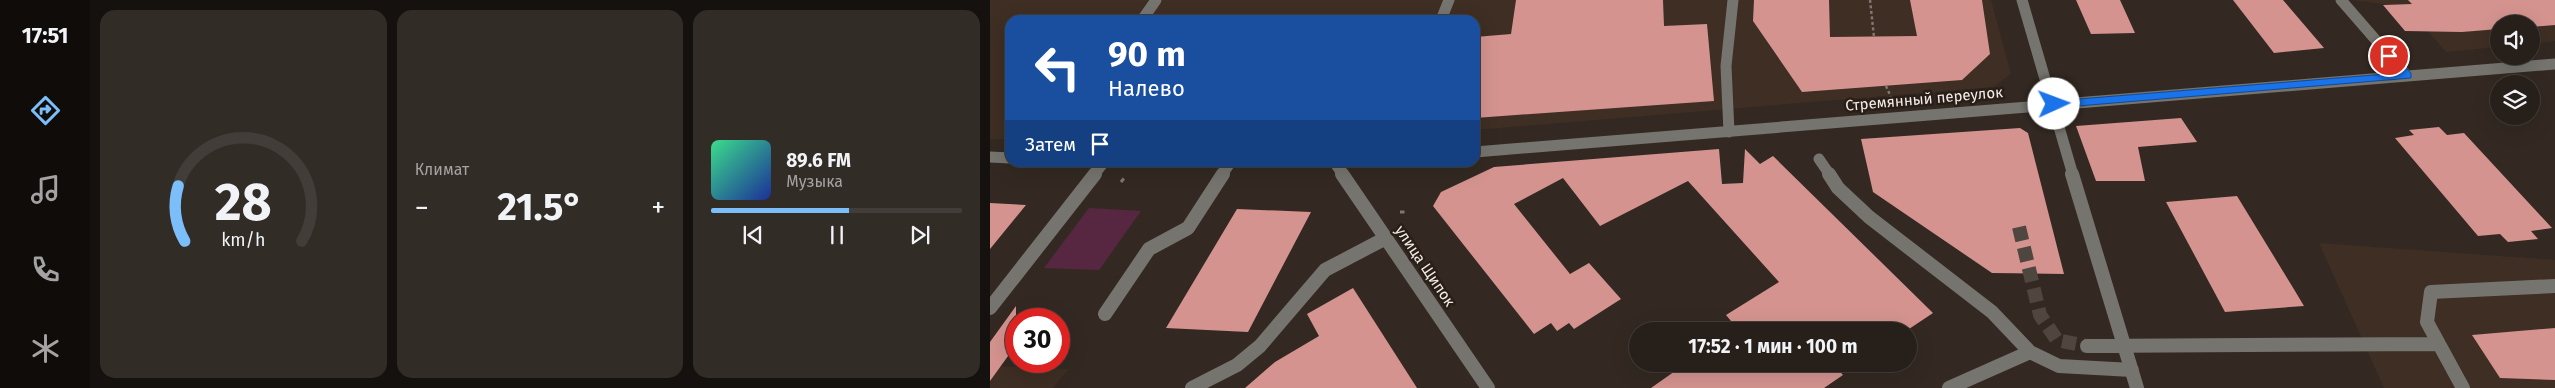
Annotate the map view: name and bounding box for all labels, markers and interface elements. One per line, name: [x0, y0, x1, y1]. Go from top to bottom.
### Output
map controls: [2490, 15, 2540, 125]
button: sound: [2490, 15, 2540, 65]
text: 17:51: [22, 22, 68, 49]
text: 90 m: [1108, 33, 1186, 75]
icon: left: [1025, 35, 1090, 100]
pin: [2368, 35, 2410, 77]
icon: arrive: [2375, 42, 2403, 70]
text: Налево: [1108, 75, 1185, 102]
button: layers: [2490, 75, 2540, 125]
position arrow: [2027, 77, 2079, 129]
street label: Стремянный переулок: [1844, 83, 2004, 115]
icon: directions: [28, 93, 63, 128]
icon: arrive: [1086, 130, 1114, 158]
text: Затем: [1025, 133, 1076, 156]
text: 89.6 FM: [786, 149, 851, 172]
text: Климат: [415, 160, 469, 179]
text: 28: [215, 171, 272, 234]
icon: music: [28, 172, 63, 207]
text: Музыка: [786, 172, 843, 191]
text: 21.5°: [497, 184, 583, 230]
text: −: [415, 191, 429, 224]
text: +: [651, 191, 665, 224]
icon: previous: [739, 221, 767, 249]
icon: pause: [823, 221, 851, 249]
icon: next: [906, 221, 934, 249]
street label: улица Щипок: [1391, 222, 1459, 310]
text: km/h: [221, 229, 265, 251]
icon: phone: [28, 252, 63, 287]
speed limit sign: 30: [1005, 308, 1070, 373]
icon: climate: [28, 331, 63, 366]
text: 17:52 · 1 мин · 100 m: [1688, 335, 1858, 358]

